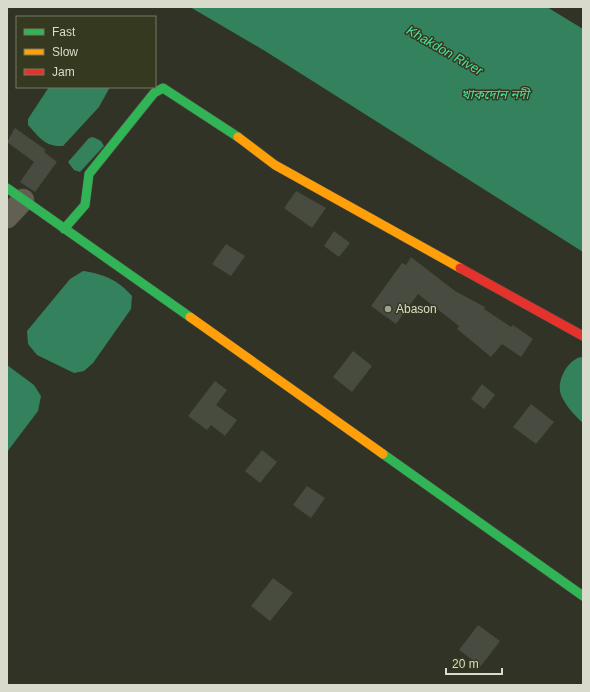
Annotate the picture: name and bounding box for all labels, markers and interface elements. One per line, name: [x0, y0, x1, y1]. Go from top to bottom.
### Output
legend: [16, 16, 156, 88]
water label: Khakdon River: [404, 23, 486, 79]
text: Fast: [52, 25, 76, 39]
text: Slow: [52, 45, 78, 59]
text: Jam: [52, 65, 75, 79]
water label: খাকদোন নদী: [461, 87, 531, 102]
place label: Abason: [396, 302, 437, 316]
marker: Abason: [383, 304, 393, 314]
scale bar: [446, 650, 502, 676]
text: 20 m: [452, 657, 479, 671]

